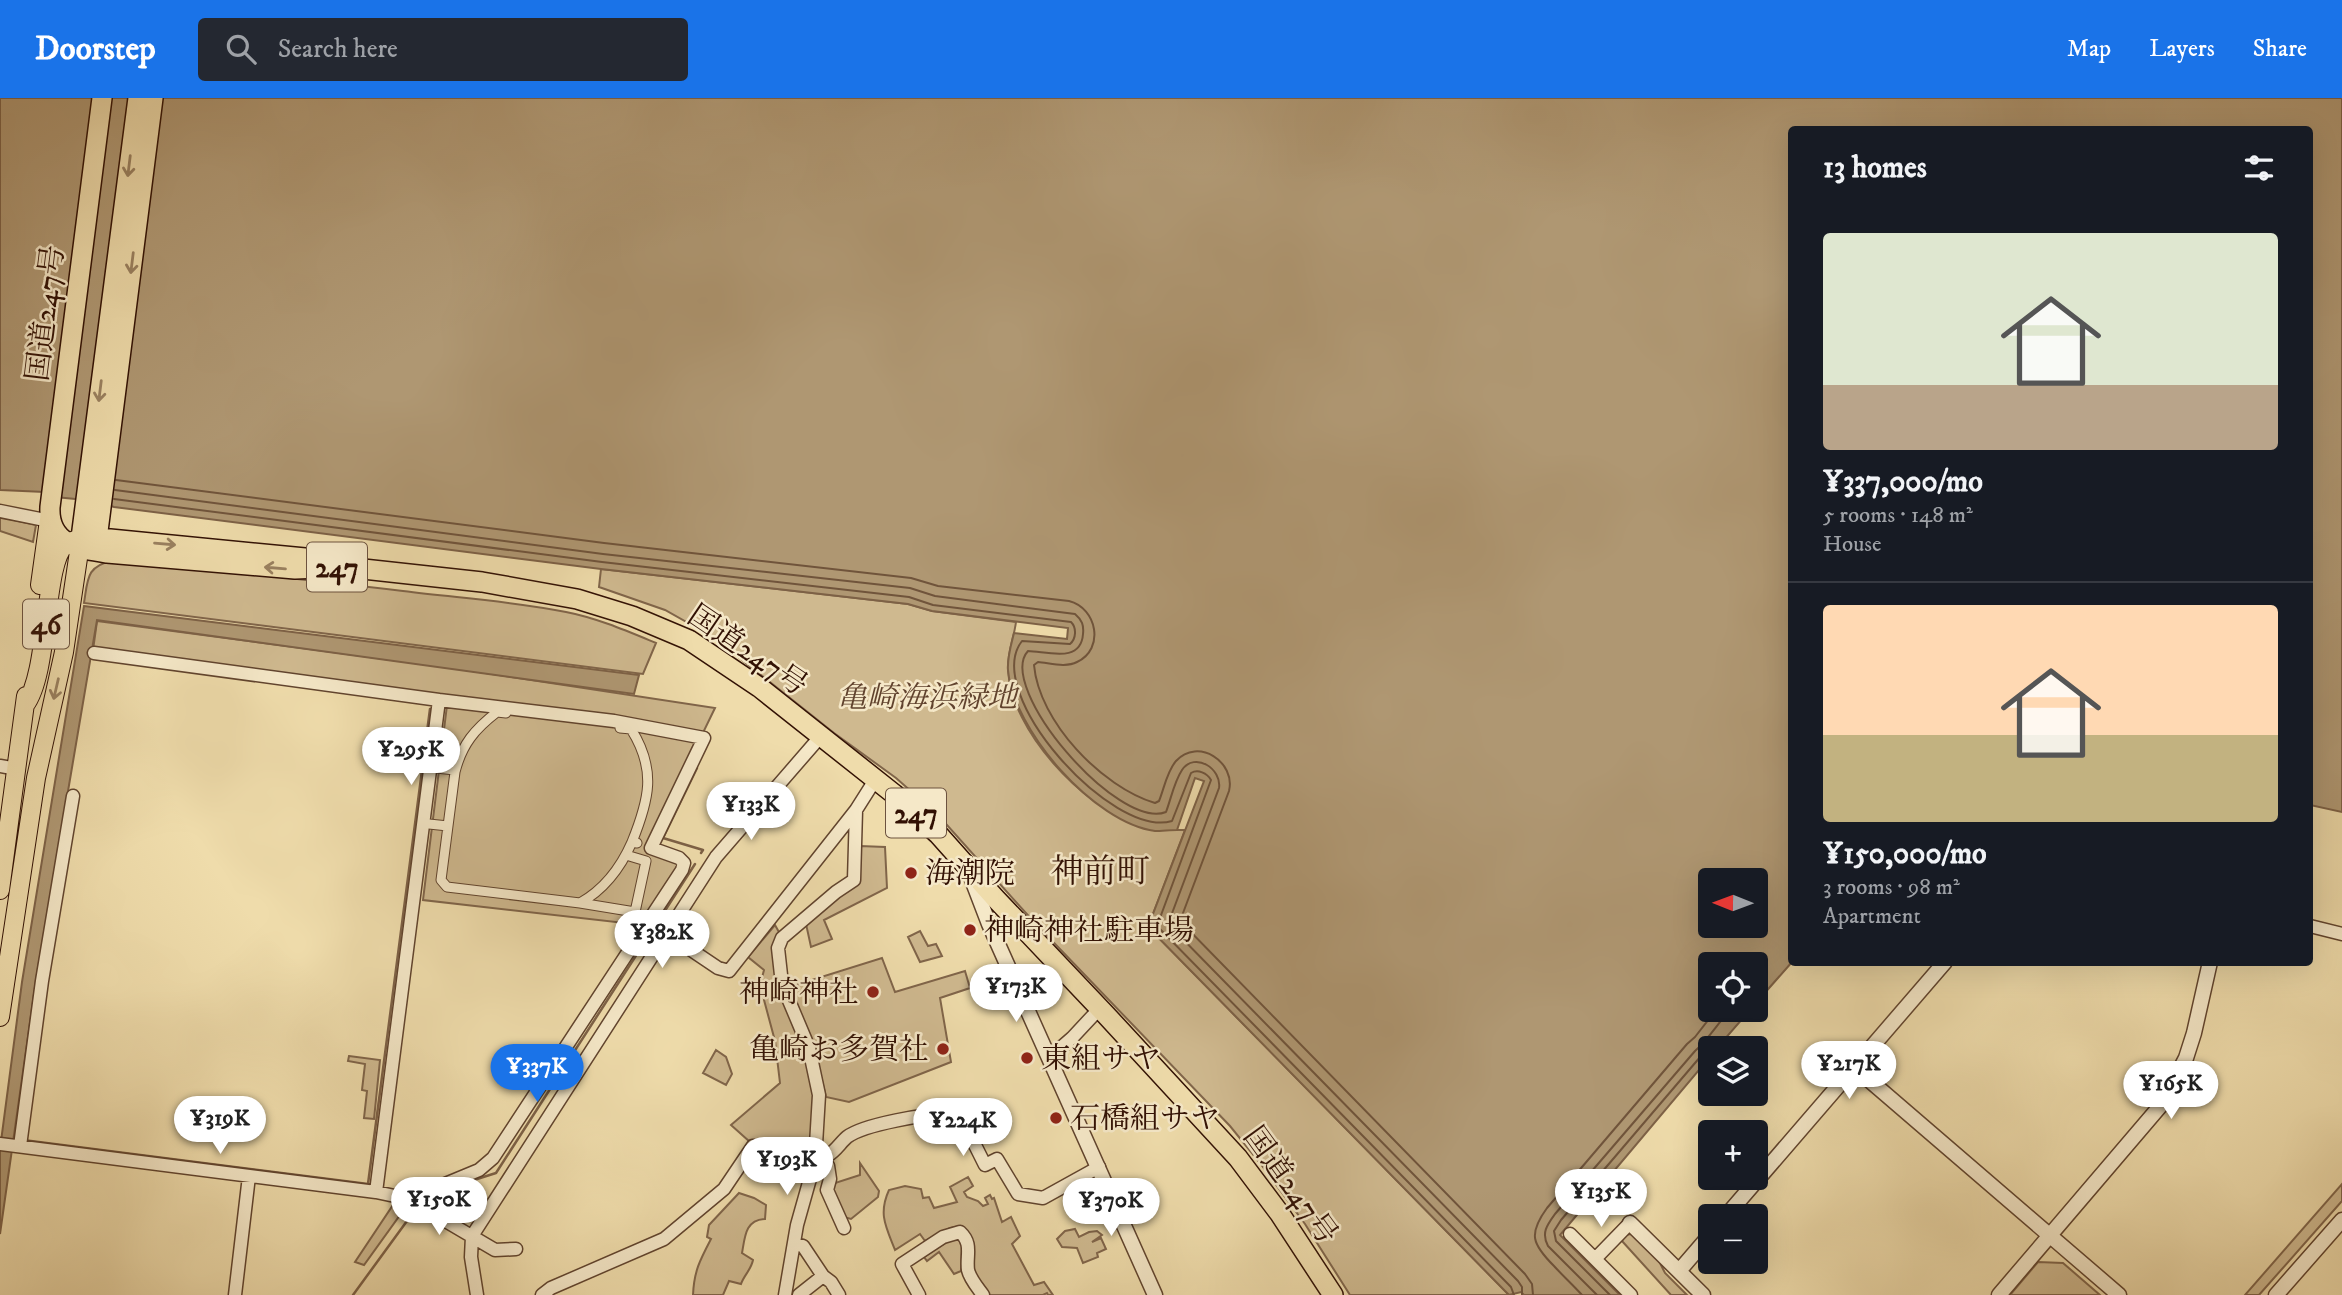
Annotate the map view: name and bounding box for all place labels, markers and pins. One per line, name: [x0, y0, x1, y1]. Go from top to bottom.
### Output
pin: ¥295K: [362, 728, 460, 787]
pin: ¥133K: [702, 782, 800, 842]
place label: 海潮院: [925, 856, 1015, 893]
marker: 海潮院: [903, 865, 919, 881]
pin: ¥382K: [613, 910, 711, 970]
place label: 神崎神社駐車場: [984, 913, 1194, 950]
marker: 神崎神社駐車場: [962, 922, 978, 938]
pin: ¥173K: [967, 964, 1065, 1024]
place label: 神崎神社: [739, 975, 859, 1012]
marker: 神崎神社: [865, 984, 881, 1000]
place label: 亀崎お多賀社: [749, 1032, 929, 1069]
marker: 亀崎お多賀社: [935, 1041, 951, 1057]
place label: 東組サヤ: [1041, 1041, 1161, 1078]
pin: ¥217K: [1800, 1042, 1898, 1101]
pin: ¥337K: [488, 1044, 586, 1104]
marker: 東組サヤ: [1019, 1050, 1035, 1066]
pin: ¥165K: [2122, 1062, 2220, 1121]
pin: ¥319K: [171, 1096, 269, 1156]
pin: ¥224K: [914, 1098, 1012, 1158]
place label: 石橋組サヤ: [1070, 1101, 1220, 1138]
marker: 石橋組サヤ: [1048, 1110, 1064, 1126]
pin: ¥193K: [738, 1138, 836, 1197]
pin: ¥135K: [1552, 1170, 1650, 1229]
pin: ¥150K: [390, 1178, 488, 1237]
pin: ¥370K: [1062, 1178, 1160, 1238]

